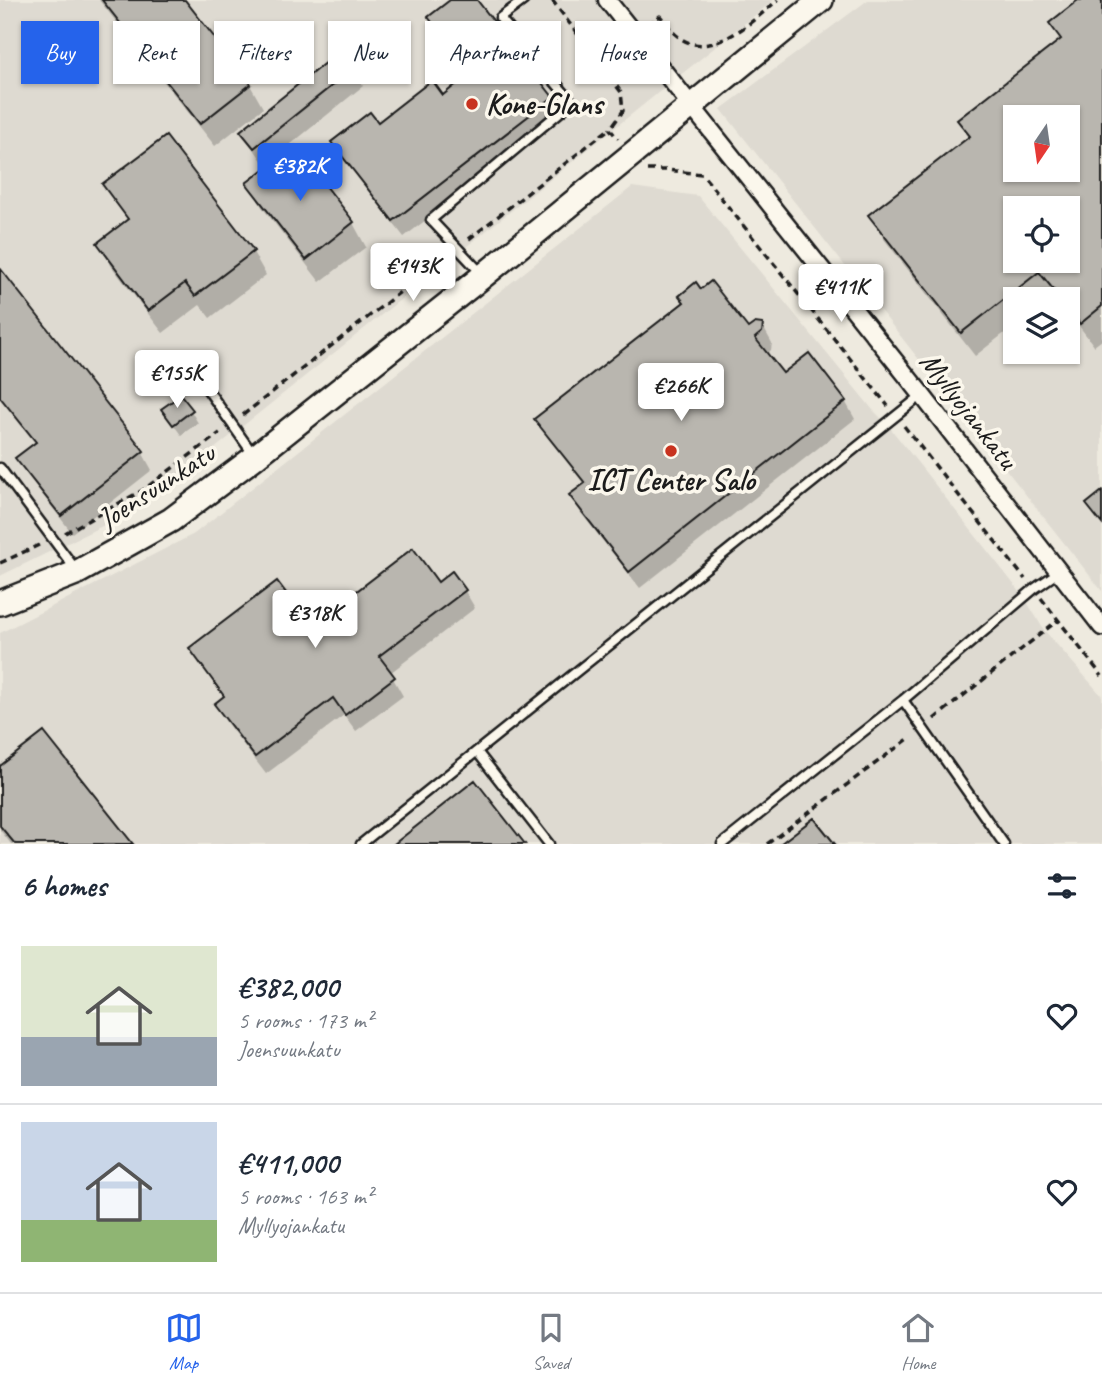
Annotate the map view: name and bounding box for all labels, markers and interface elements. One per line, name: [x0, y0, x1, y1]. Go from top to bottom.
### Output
chip: Buy: [21, 21, 99, 84]
chip: Rent: [113, 21, 200, 84]
chip: Filters: [214, 21, 314, 84]
chip: New: [328, 21, 411, 84]
chip: Apartment: [425, 21, 561, 84]
chip: House: [575, 21, 670, 84]
place label: Kone-Glans: [486, 85, 606, 123]
marker: Kone-Glans: [464, 96, 480, 112]
north arrow: [1003, 105, 1080, 182]
map controls: [1003, 105, 1080, 364]
pin: €382K: [251, 144, 349, 203]
text: €382K: [273, 151, 327, 180]
button: locate: [1003, 196, 1080, 273]
pin: €143K: [364, 244, 462, 303]
text: €143K: [386, 251, 440, 280]
pin: €411K: [792, 264, 890, 324]
text: €411K: [814, 272, 868, 301]
button: layers: [1003, 287, 1080, 364]
street label: Myllyojankatu: [911, 344, 1028, 478]
pin: €155K: [128, 350, 226, 410]
text: €155K: [151, 358, 203, 387]
pin: €266K: [632, 364, 730, 423]
text: €266K: [654, 371, 708, 400]
street label: Joensuunkatu: [88, 433, 224, 539]
marker: ICT Center Salo: [663, 443, 679, 459]
place label: ICT Center Salo: [587, 461, 757, 499]
pin: €318K: [266, 590, 364, 650]
text: €318K: [288, 598, 342, 627]
text: 6 homes: [21, 867, 106, 905]
icon: filters: [1043, 867, 1081, 905]
text: €382,000: [238, 968, 338, 1006]
icon: home: [77, 974, 161, 1058]
icon: heart: [1043, 997, 1081, 1035]
text: 5 rooms · 173 m²: [238, 1006, 373, 1035]
text: Joensuunkatu: [238, 1035, 340, 1064]
text: €411,000: [238, 1144, 338, 1182]
icon: home: [77, 1150, 161, 1234]
icon: heart: [1043, 1173, 1081, 1211]
text: 5 rooms · 163 m²: [238, 1182, 373, 1211]
text: Myllyojankatu: [238, 1211, 344, 1240]
tab: Map: [165, 1309, 203, 1375]
tab: Saved: [532, 1309, 570, 1375]
tab: Home: [899, 1309, 937, 1375]

